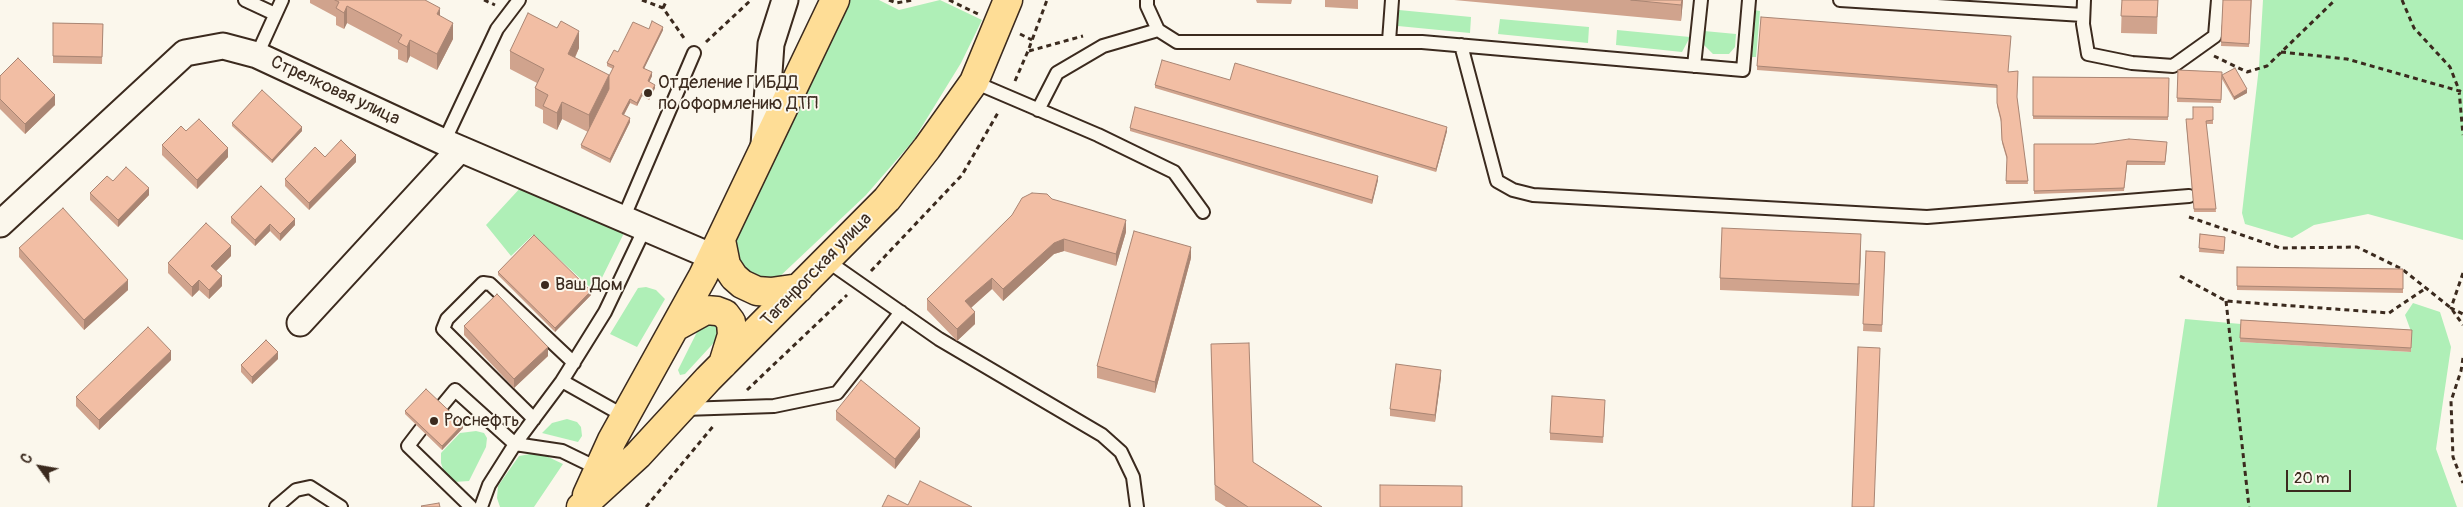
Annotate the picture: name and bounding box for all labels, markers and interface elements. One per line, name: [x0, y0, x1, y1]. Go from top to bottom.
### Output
street label: Стрелковая улица: [267, 52, 403, 130]
place label: Отделение ГИБДД по оформлению ДТП: [658, 72, 818, 115]
marker: Отделение ГИБДД по оформлению ДТП: [642, 87, 654, 99]
street label: Таганрогская улица: [757, 208, 877, 332]
place label: Ваш Дом: [555, 274, 623, 296]
marker: Ваш Дом: [539, 279, 551, 291]
place label: Роснефть: [444, 410, 520, 432]
marker: Роснефть: [428, 415, 440, 427]
north arrow: [15, 442, 65, 492]
text: С: [17, 451, 36, 467]
scale bar: [2288, 460, 2353, 492]
text: 20 m: [2294, 469, 2329, 488]

